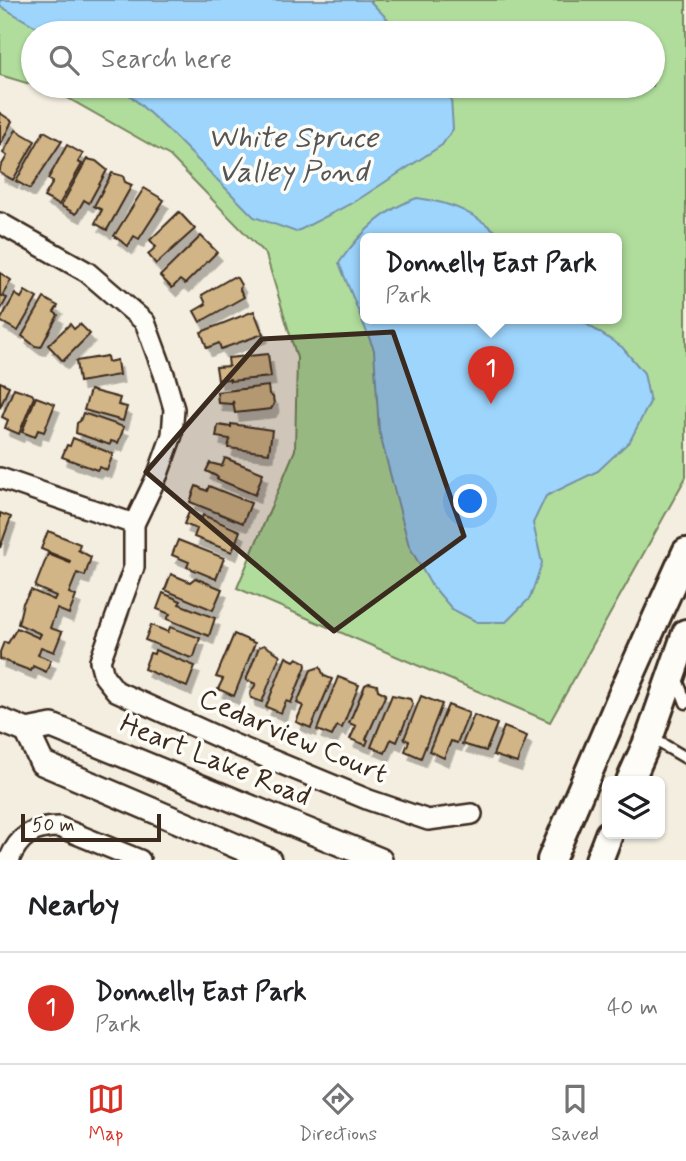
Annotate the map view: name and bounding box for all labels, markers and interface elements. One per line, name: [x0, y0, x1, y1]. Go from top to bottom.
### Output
search box: [21, 21, 665, 98]
icon: search: [45, 41, 83, 79]
text: Search here: [101, 43, 232, 77]
water label: White Spruce Valley Pond: [208, 119, 380, 192]
popup: [360, 233, 622, 324]
text: Donnelly East Park: [385, 247, 597, 281]
text: Park: [385, 281, 431, 311]
pin: 1: [468, 346, 514, 404]
your location: [453, 484, 487, 518]
street label: Cedarview Court: [193, 681, 393, 793]
street label: Heart Lake Road: [114, 706, 316, 816]
map controls: [602, 776, 665, 839]
button: layers: [602, 776, 665, 839]
scale bar: [21, 811, 161, 843]
text: 50 m: [32, 813, 75, 838]
text: Nearby: [28, 886, 119, 925]
text: Donnelly East Park: [95, 976, 306, 1010]
text: 1: [46, 993, 56, 1023]
text: 40 m: [607, 993, 658, 1023]
text: Park: [95, 1010, 141, 1040]
tab: Map: [87, 1080, 125, 1147]
tab: Directions: [299, 1080, 377, 1147]
tab: Saved: [551, 1080, 599, 1147]

